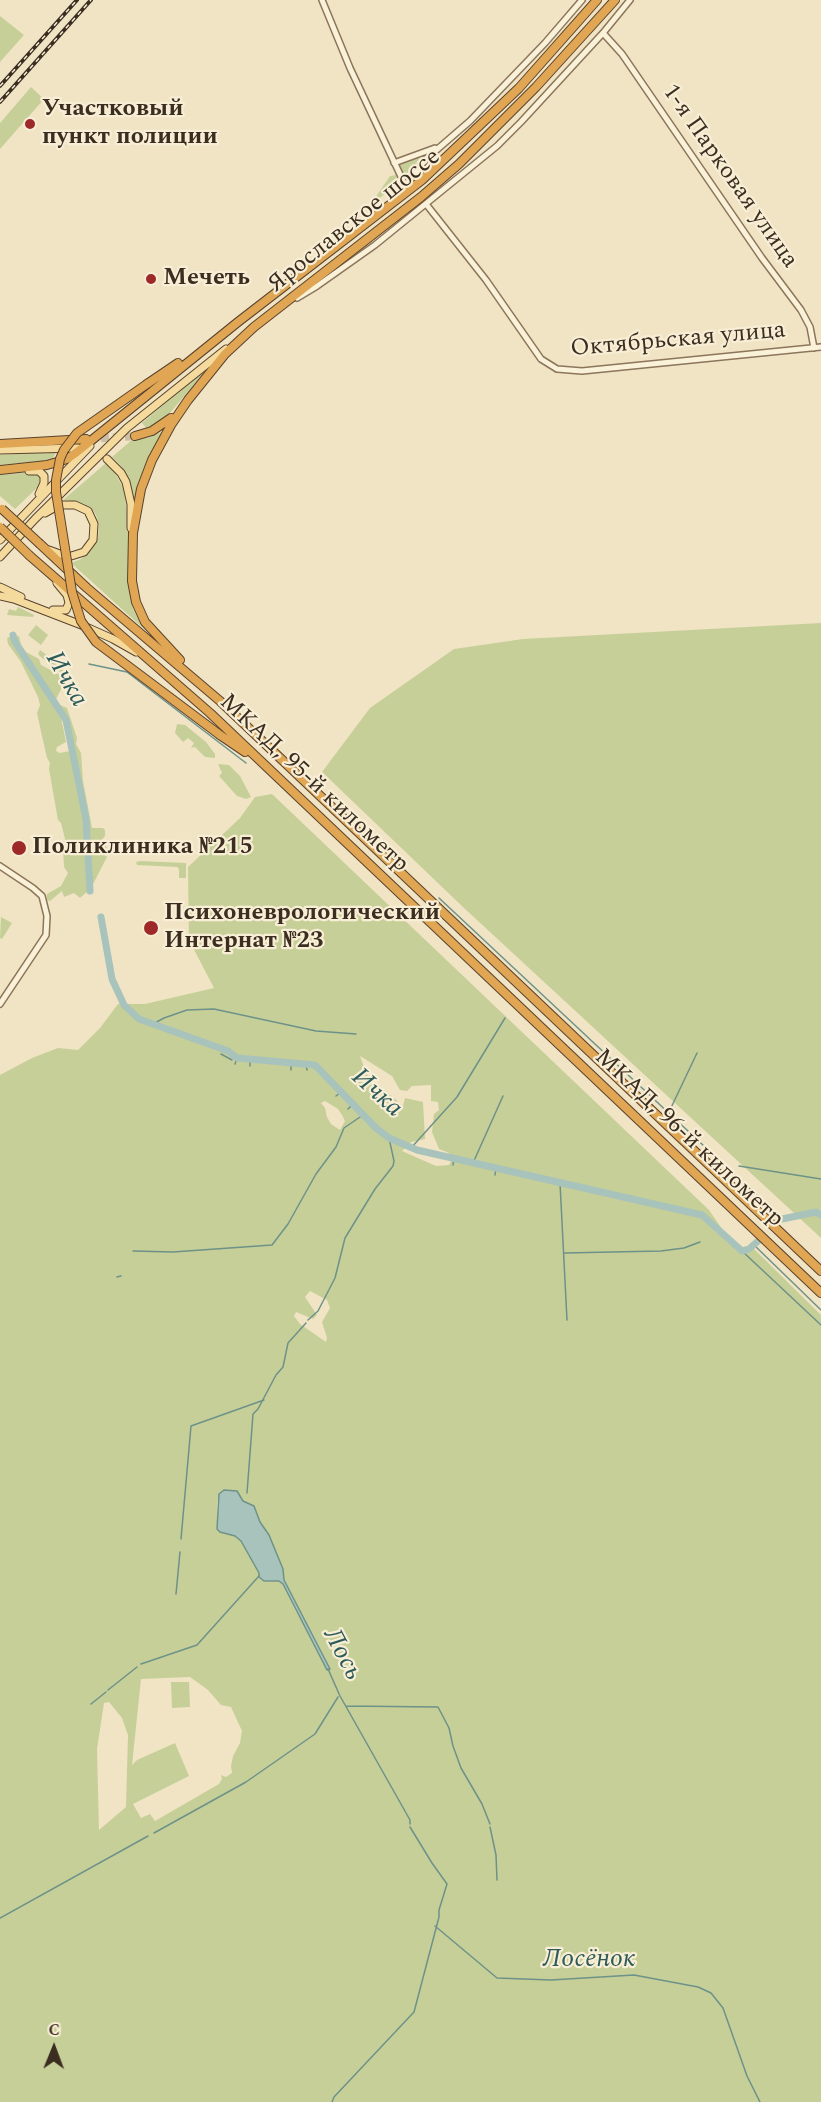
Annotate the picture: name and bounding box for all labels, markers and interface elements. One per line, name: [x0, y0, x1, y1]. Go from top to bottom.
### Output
street label: 1-я Парковая улица: [655, 80, 803, 274]
place label: Участковый пункт полиции: [42, 96, 218, 152]
marker: Участковый пункт полиции: [23, 117, 37, 131]
street label: Ярославское шоссе: [263, 144, 447, 300]
place label: Мечеть: [163, 265, 250, 293]
marker: Мечеть: [144, 272, 158, 286]
street label: Октябрьская улица: [569, 317, 787, 365]
water label: Ичка: [37, 647, 93, 713]
street label: МКАД, 95-й километр: [212, 689, 414, 879]
place label: Поликлиника №215: [32, 834, 253, 862]
marker: Поликлиника №215: [10, 839, 28, 857]
place label: Психоневрологический Интернат №23: [164, 900, 440, 956]
marker: Психоневрологический Интернат №23: [142, 919, 160, 937]
street label: МКАД, 96-й километр: [587, 1044, 789, 1234]
water label: Ичка: [344, 1063, 408, 1125]
water label: Лось: [314, 1623, 368, 1687]
water label: Лосёнок: [543, 1945, 635, 1977]
north arrow: [24, 2018, 84, 2078]
text: С: [48, 2018, 60, 2042]

